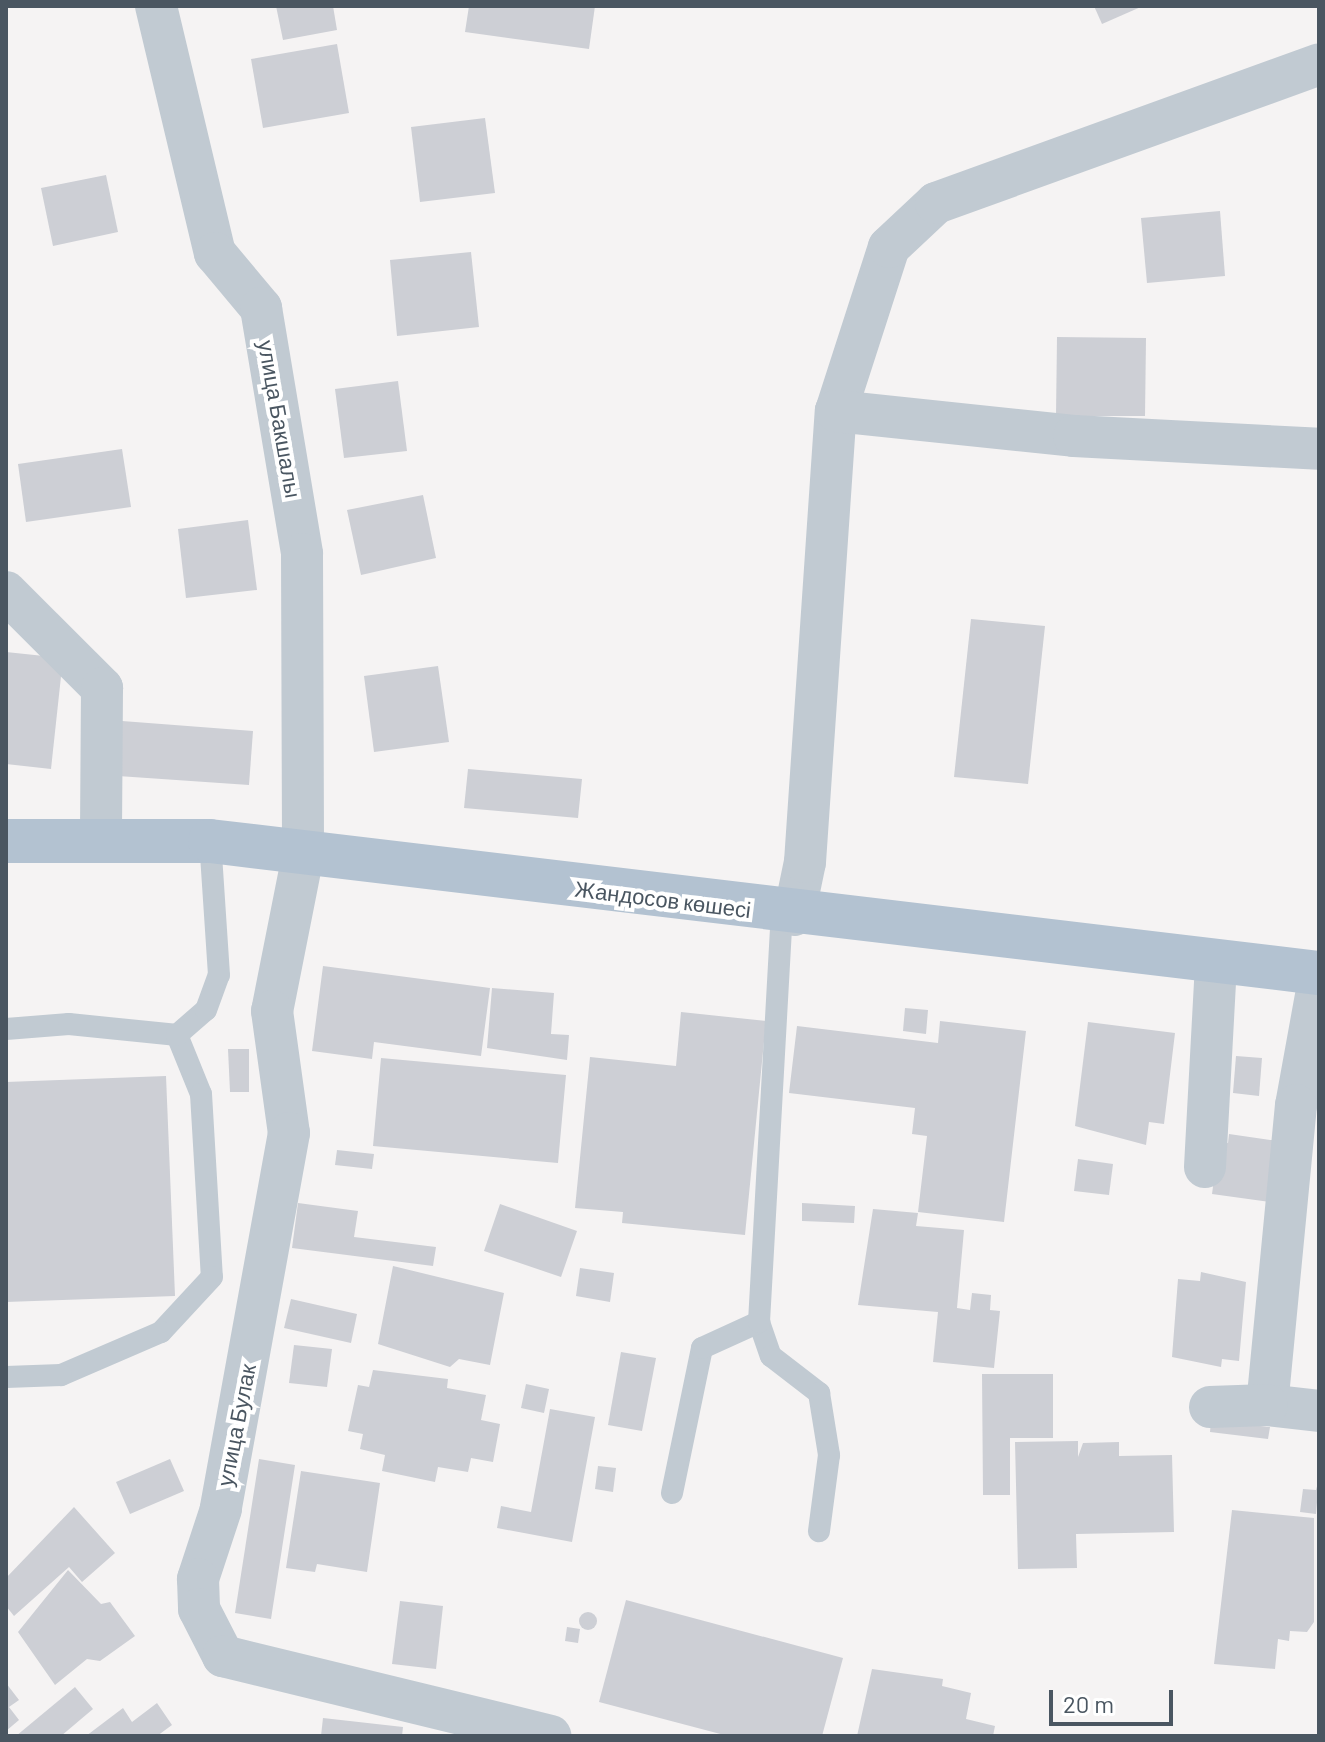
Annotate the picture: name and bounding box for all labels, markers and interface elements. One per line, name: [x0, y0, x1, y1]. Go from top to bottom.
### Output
street label: улица Бакшалы: [253, 338, 307, 500]
street label: Жандосов көшесі: [573, 875, 753, 923]
street label: улица Булак: [211, 1362, 261, 1488]
scale bar: [1053, 1674, 1177, 1724]
text: 20 m: [1063, 1689, 1114, 1718]

